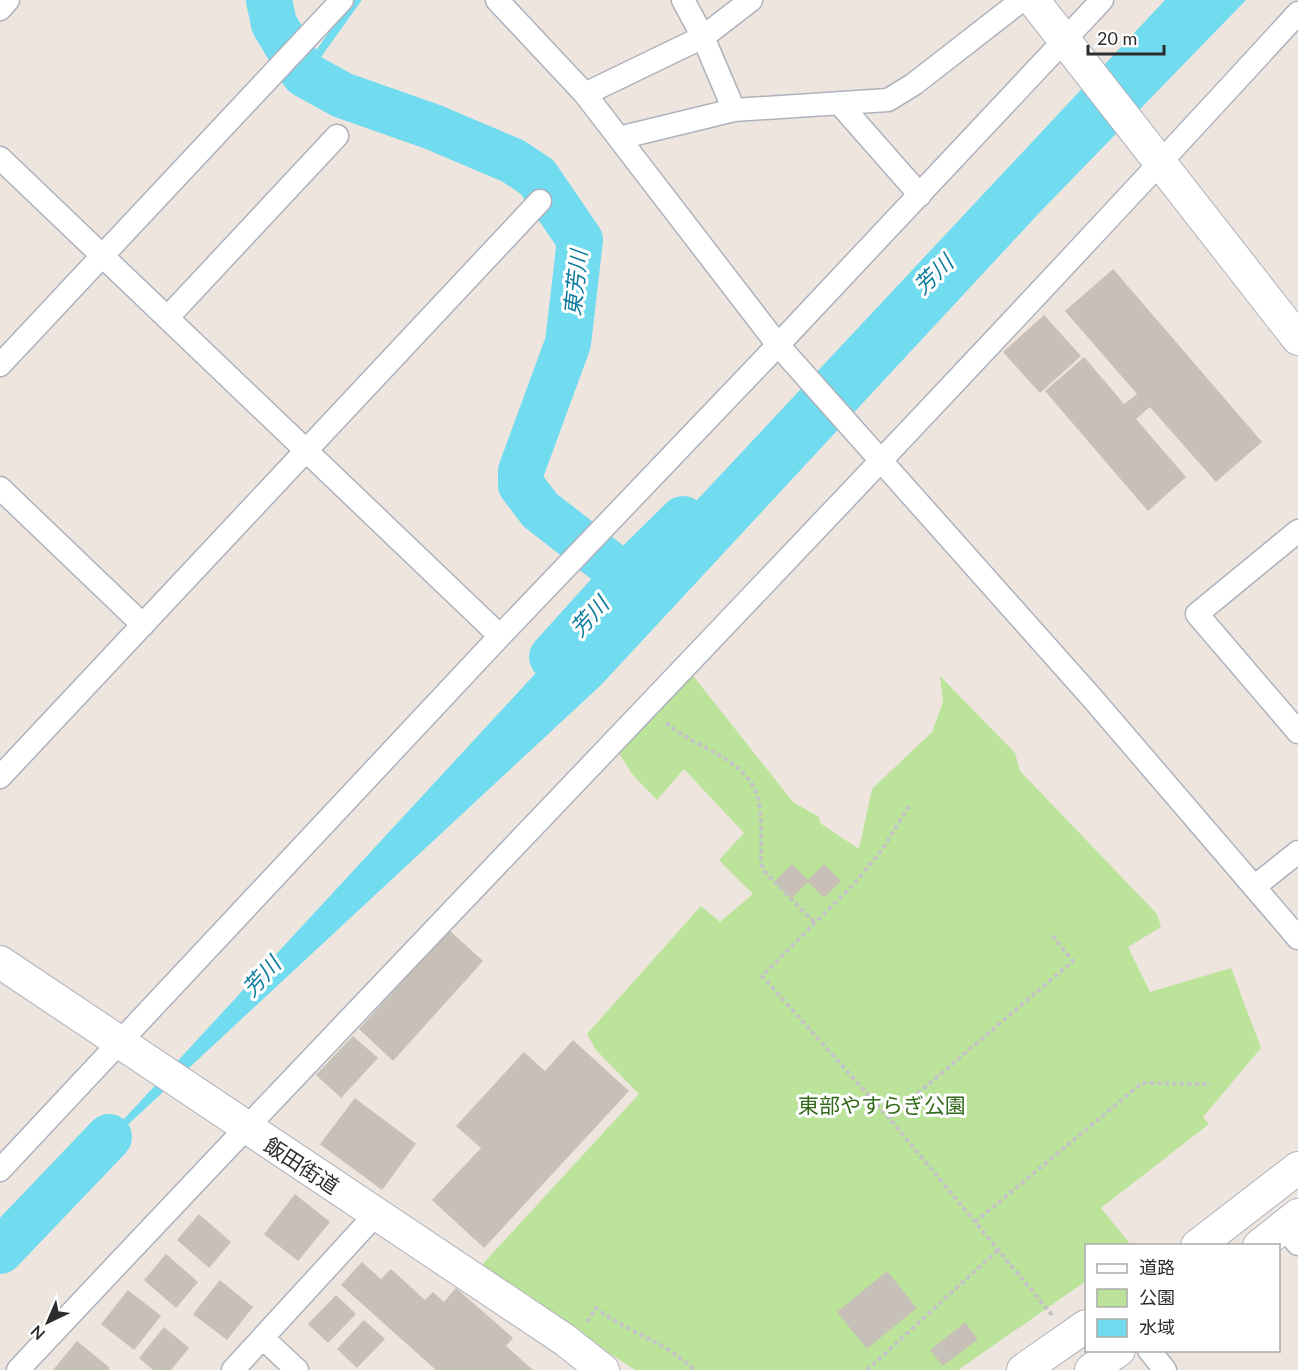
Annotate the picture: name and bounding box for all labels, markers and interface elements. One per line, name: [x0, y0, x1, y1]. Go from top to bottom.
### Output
scale bar: [1088, 18, 1164, 56]
text: 20 m: [1097, 27, 1137, 49]
water label: 東芳川: [558, 247, 592, 317]
water label: 芳川: [908, 248, 960, 299]
water label: 芳川: [564, 589, 615, 641]
water label: 芳川: [236, 949, 287, 1001]
park label: 東部やすらぎ公園: [798, 1092, 966, 1117]
street label: 飯田街道: [260, 1132, 344, 1198]
legend: [1085, 1244, 1280, 1352]
text: 道路: [1139, 1256, 1175, 1278]
text: 公園: [1139, 1286, 1175, 1308]
north arrow: [18, 1292, 78, 1352]
text: 水域: [1139, 1316, 1175, 1338]
text: N: [26, 1322, 48, 1344]

